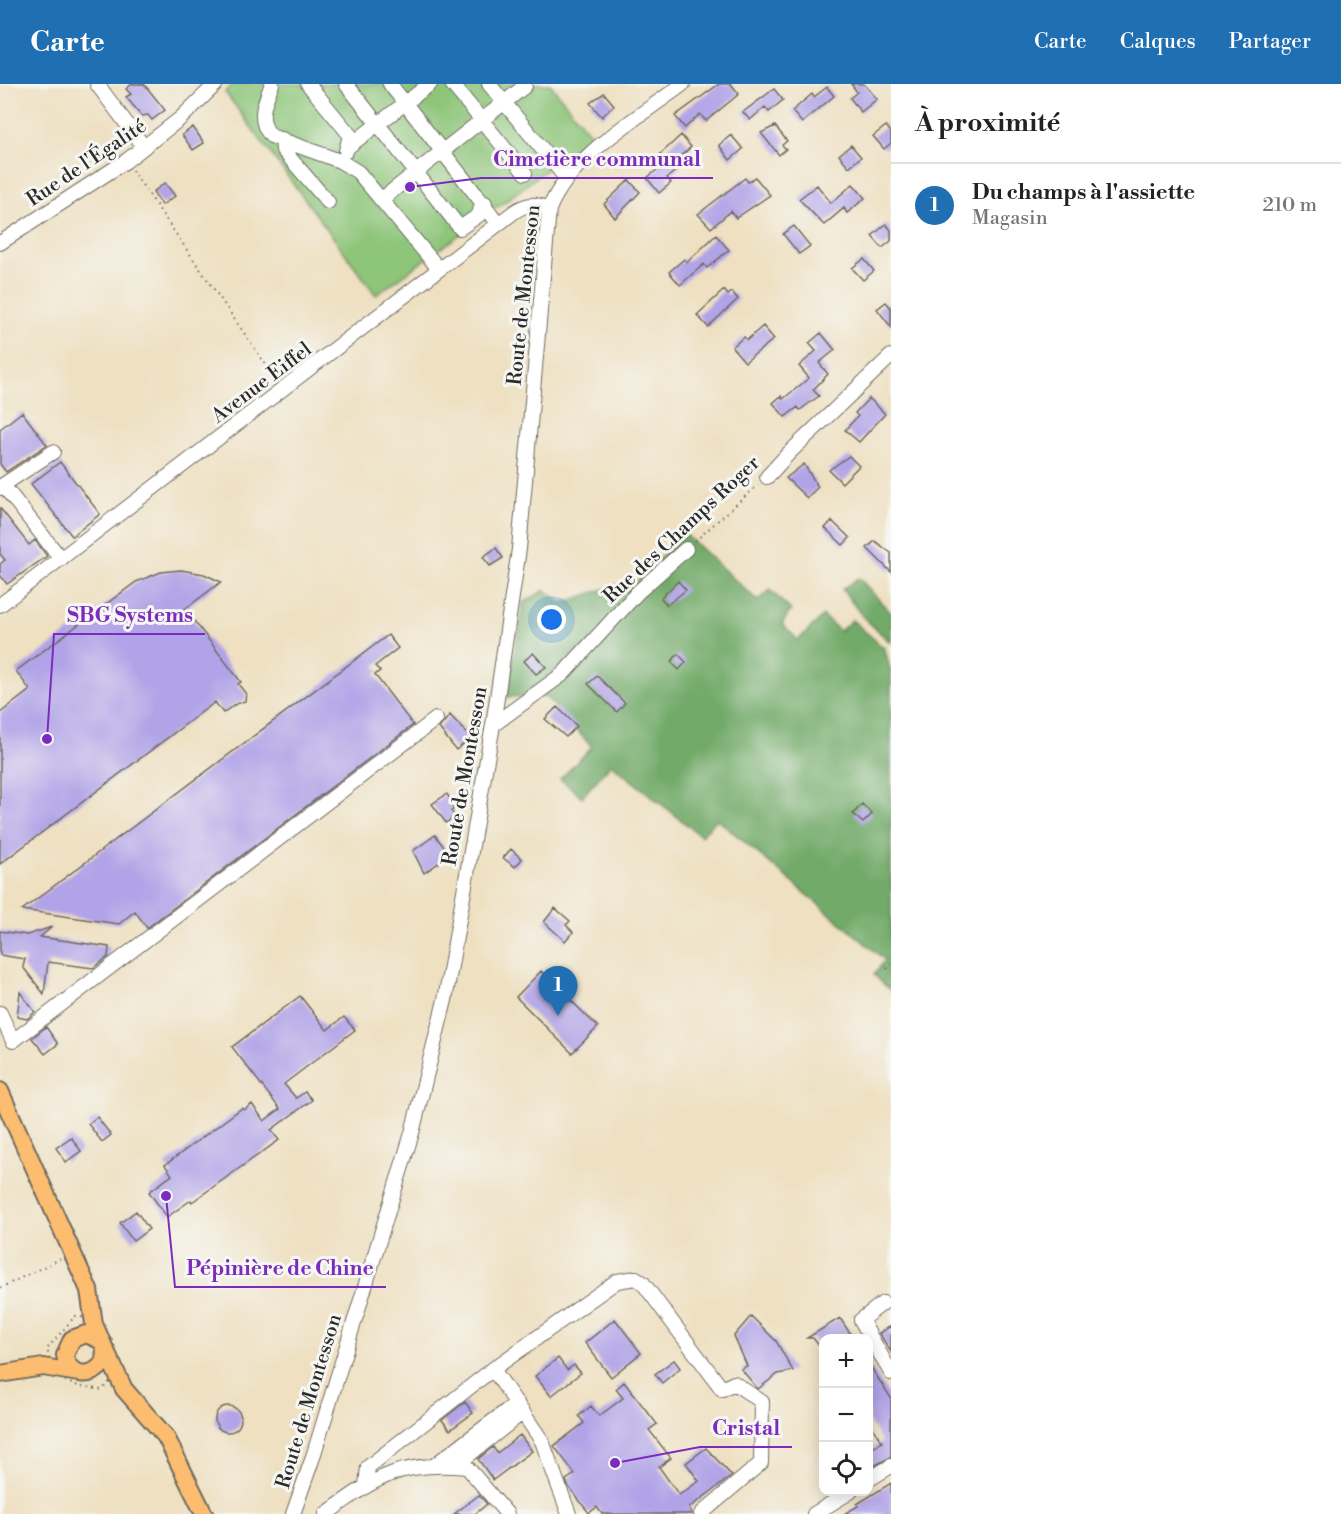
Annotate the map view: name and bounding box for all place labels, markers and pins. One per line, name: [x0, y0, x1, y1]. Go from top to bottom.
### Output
callout: Cimetière communal: [481, 139, 713, 178]
callout: SBG Systems: [54, 595, 205, 634]
pin: 1: [538, 966, 578, 1016]
callout: Pépinière de Chine: [175, 1248, 386, 1287]
callout: Cristal: [700, 1408, 792, 1447]

